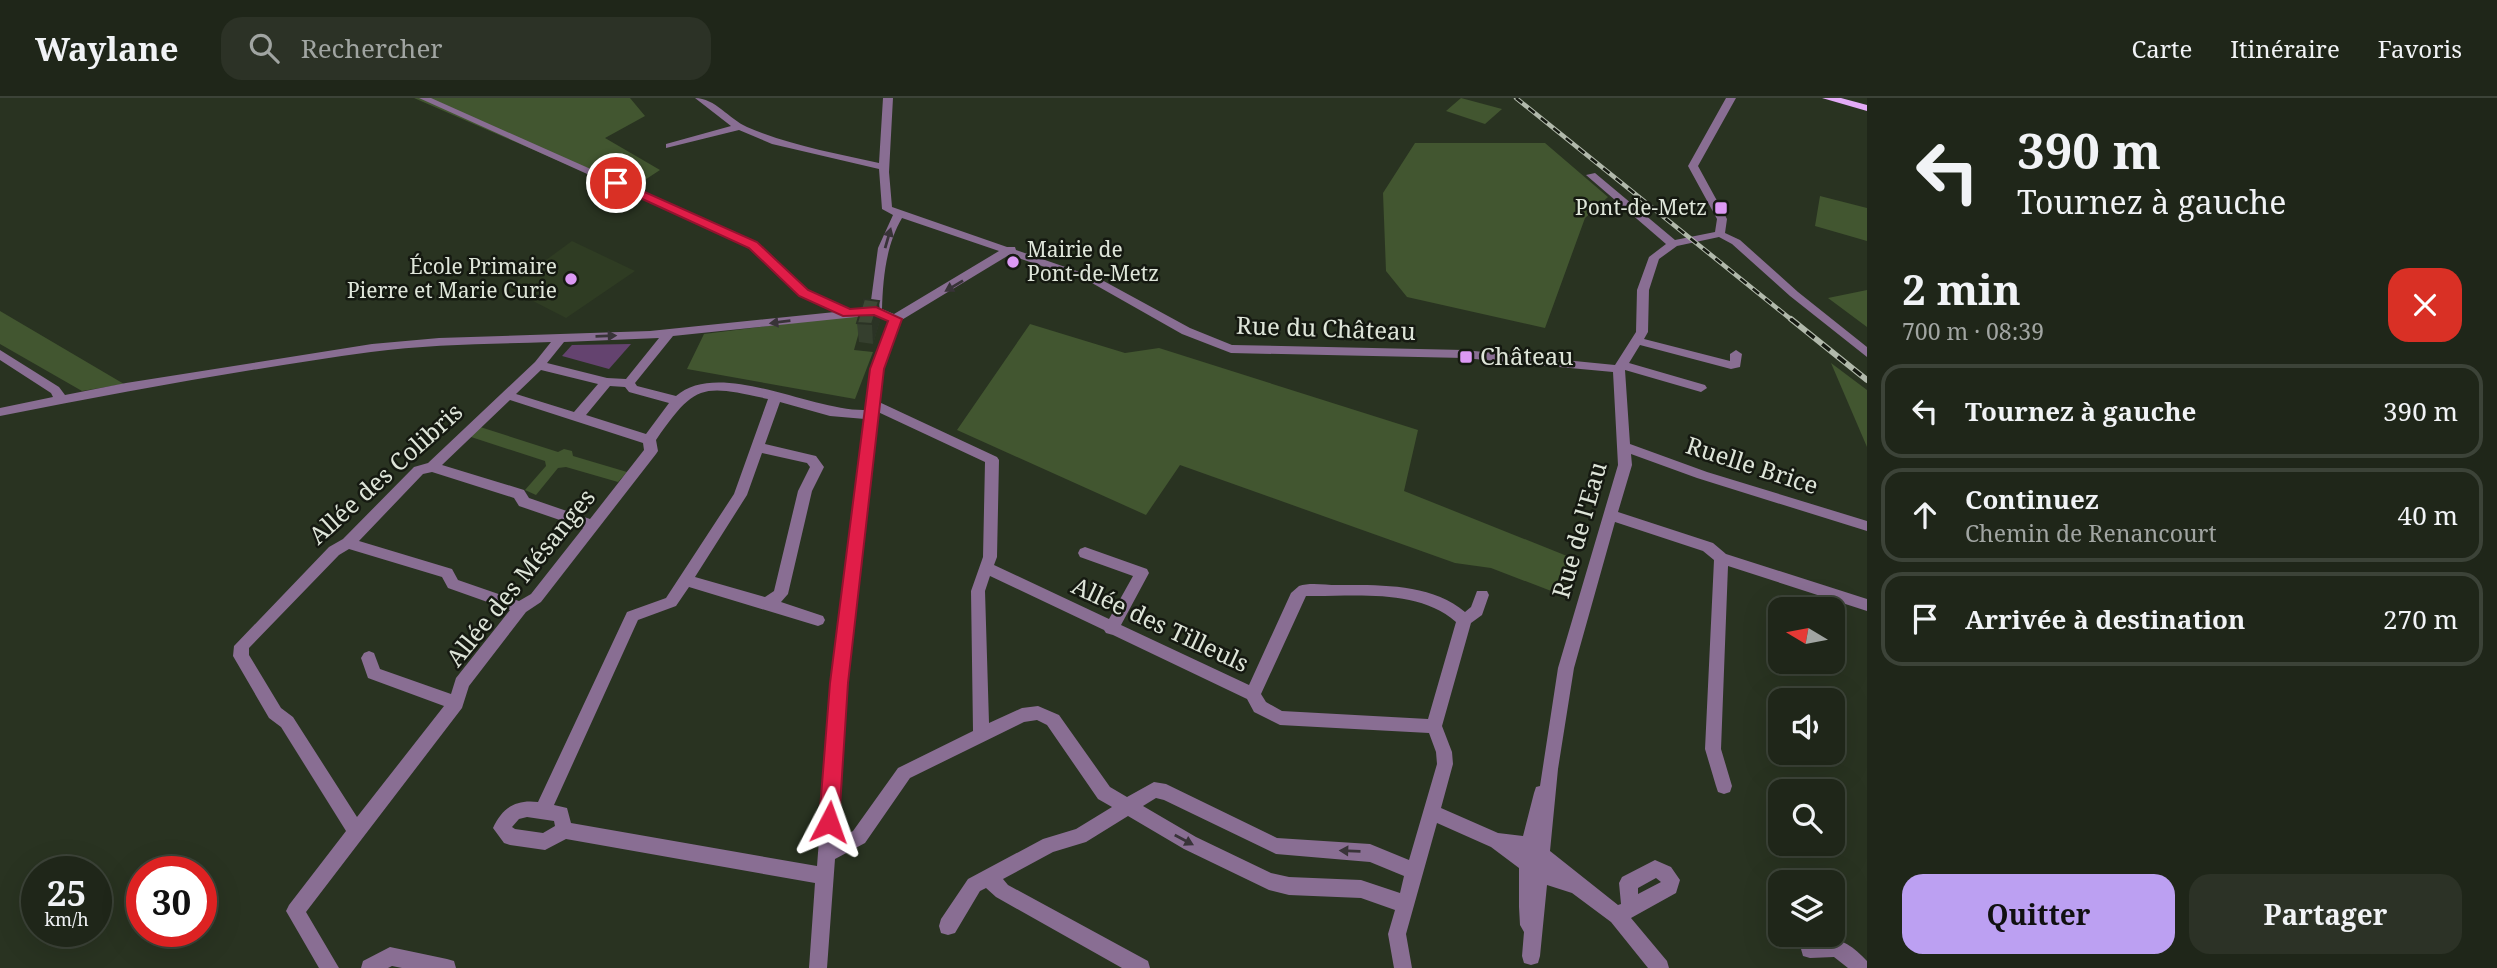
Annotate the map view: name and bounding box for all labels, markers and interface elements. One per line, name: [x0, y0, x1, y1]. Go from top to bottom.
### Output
search box: [221, 17, 711, 80]
text: Waylane: [35, 26, 179, 71]
icon: search: [245, 29, 283, 67]
text: Rechercher: [301, 30, 443, 66]
text: Carte: [2131, 32, 2192, 65]
text: Itinéraire: [2230, 32, 2340, 65]
text: Favoris: [2378, 32, 2462, 65]
text: 390 m: [2017, 117, 2161, 183]
icon: left: [1902, 126, 1993, 217]
pin: [586, 153, 646, 213]
icon: arrive: [597, 164, 635, 202]
text: Tournez à gauche: [2017, 180, 2286, 223]
place label: Pont-de-Metz: [1575, 193, 1707, 221]
marker: Pont-de-Metz: [1713, 200, 1729, 216]
one-way arrow: [884, 227, 894, 248]
place label: Mairie de Pont-de-Metz: [1027, 235, 1159, 287]
place label: École Primaire Pierre et Marie Curie: [347, 252, 557, 304]
marker: Mairie de Pont-de-Metz: [1005, 254, 1021, 270]
text: 2 min: [1902, 260, 2021, 317]
button: close: [2388, 268, 2462, 342]
marker: École Primaire Pierre et Marie Curie: [563, 271, 579, 287]
one-way arrow: [945, 280, 964, 292]
street label: Rue du Château: [1236, 308, 1416, 347]
text: 700 m · 08:39: [1902, 315, 2044, 347]
one-way arrow: [769, 316, 791, 327]
one-way arrow: [595, 330, 617, 341]
place label: Château: [1480, 339, 1574, 372]
marker: Château: [1458, 349, 1474, 365]
icon: left: [1906, 392, 1944, 430]
text: Tournez à gauche: [1965, 393, 2196, 429]
text: 390 m: [2383, 393, 2458, 429]
street label: Allée des Colibris: [301, 395, 469, 551]
street label: Ruelle Brice: [1682, 428, 1823, 501]
street label: Rue de l'Eau: [1543, 458, 1614, 602]
street label: Allée des Mésanges: [438, 481, 602, 673]
text: Continuez: [1965, 481, 2099, 517]
icon: ahead: [1906, 496, 1944, 534]
text: 40 m: [2398, 497, 2458, 533]
text: Chemin de Renancourt: [1965, 517, 2216, 549]
street label: Allée des Tilleuls: [1067, 568, 1255, 679]
north arrow: [1768, 597, 1844, 674]
map controls: [1768, 597, 1845, 947]
icon: arrive: [1906, 600, 1944, 638]
text: Arrivée à destination: [1965, 601, 2245, 637]
text: 270 m: [2383, 601, 2458, 637]
button: sound: [1768, 688, 1845, 765]
button: search: [1768, 779, 1845, 856]
position arrow: [792, 785, 866, 859]
one-way arrow: [1175, 834, 1194, 846]
one-way arrow: [1339, 845, 1361, 856]
speed limit sign: 30: [126, 856, 217, 947]
text: 25: [47, 869, 86, 916]
button: layers: [1768, 870, 1845, 947]
button: Quitter: [1902, 874, 2175, 954]
button: Partager: [2189, 874, 2462, 954]
text: km/h: [44, 907, 89, 931]

